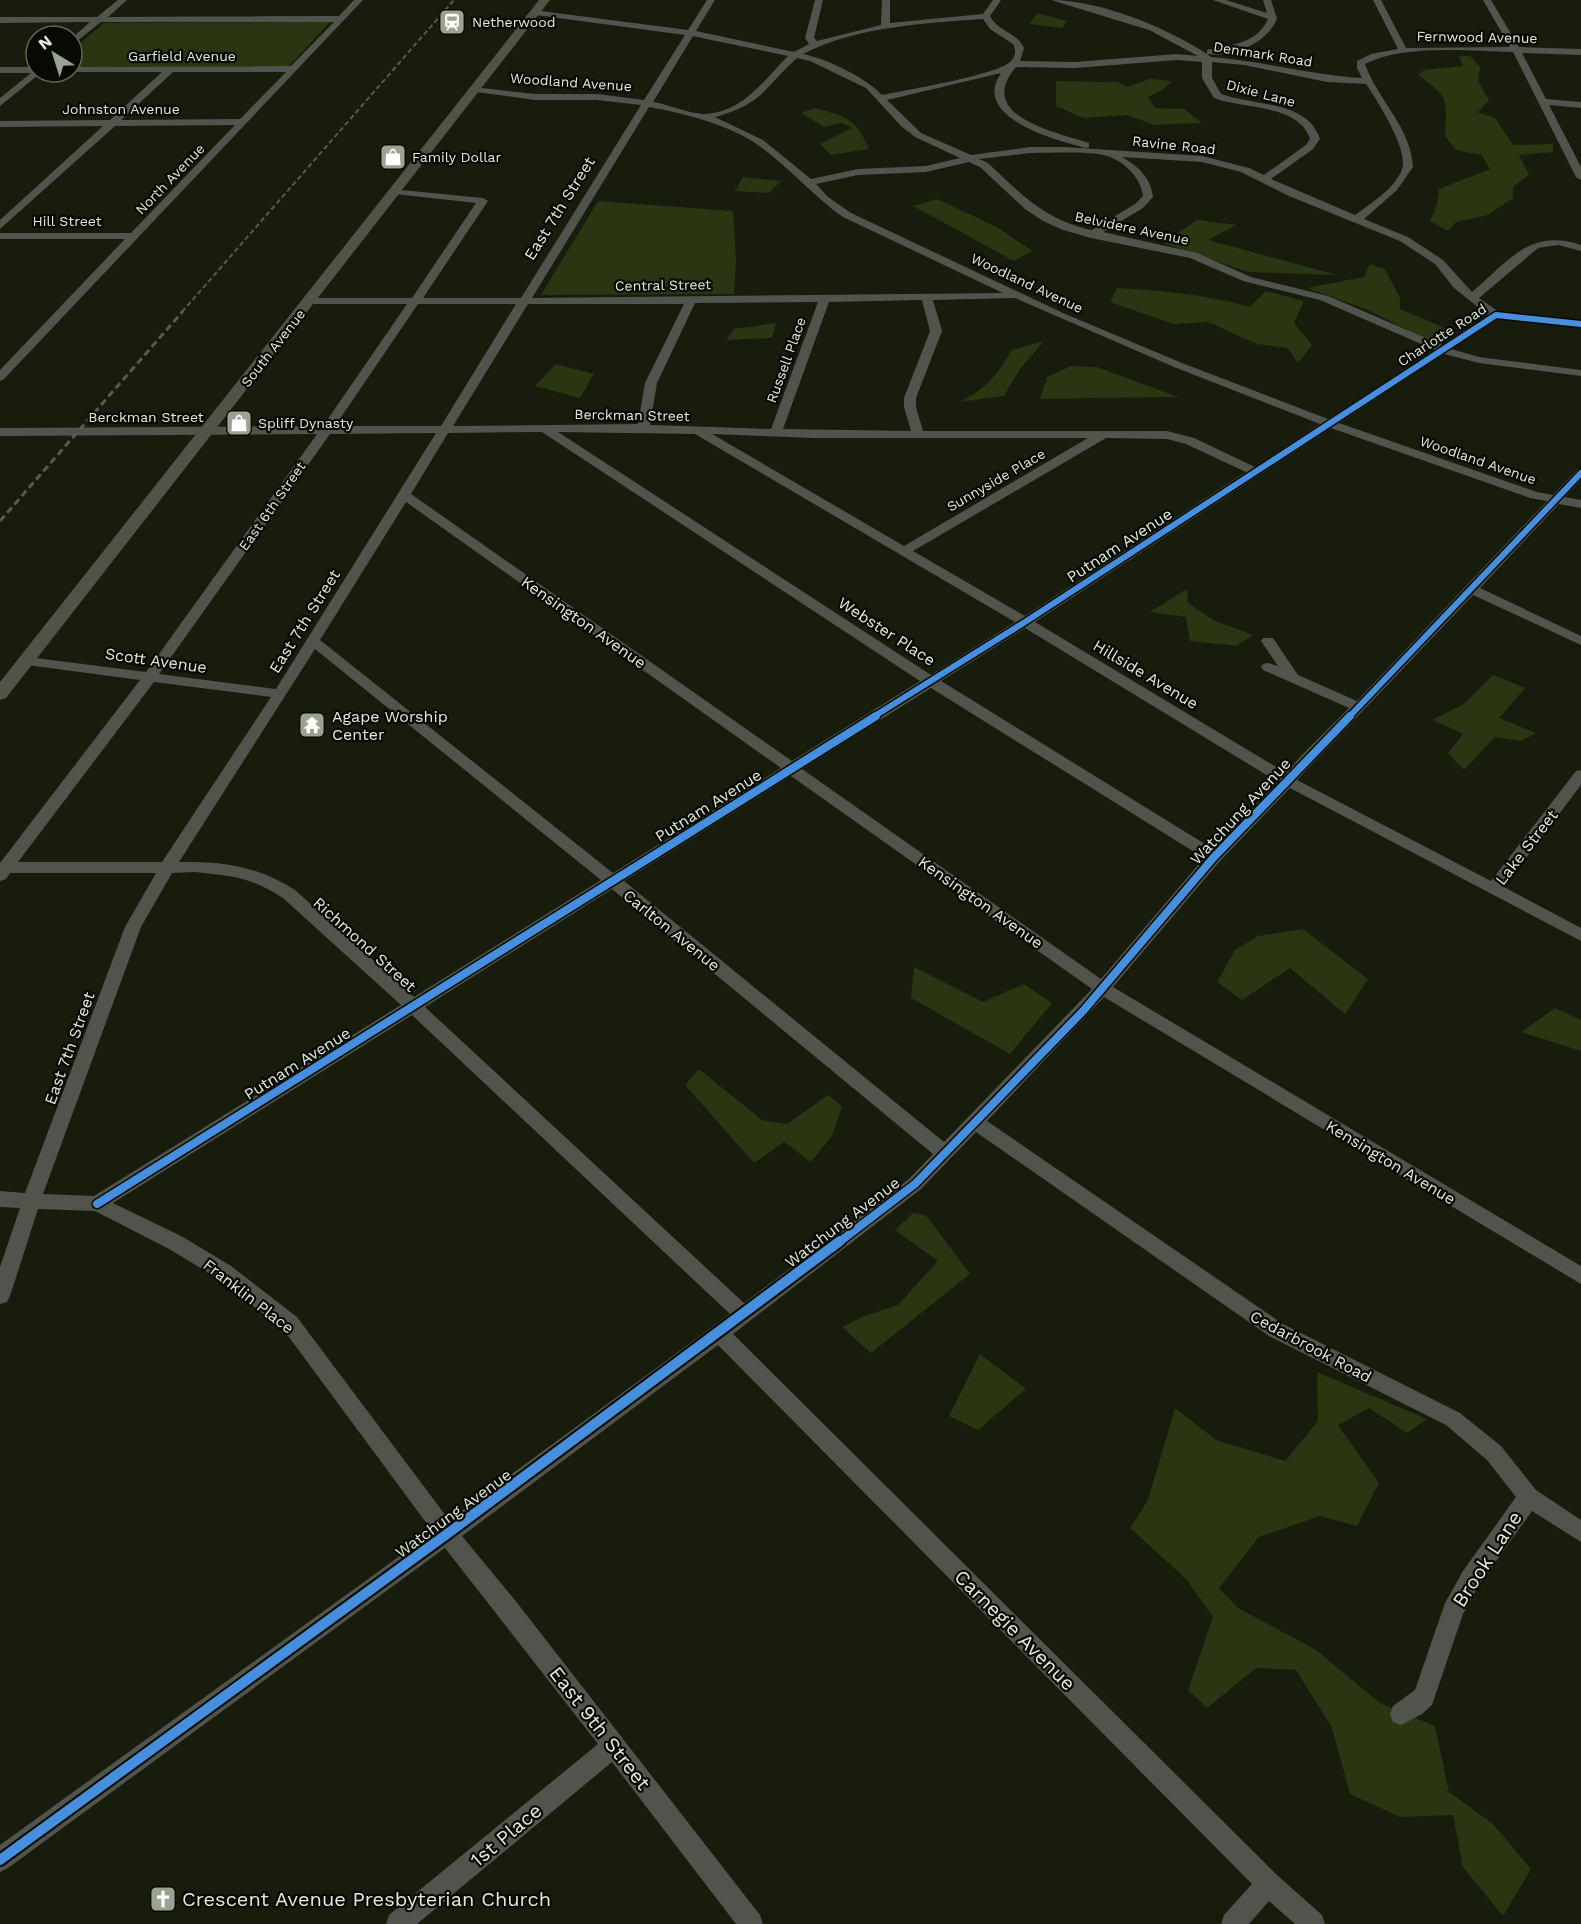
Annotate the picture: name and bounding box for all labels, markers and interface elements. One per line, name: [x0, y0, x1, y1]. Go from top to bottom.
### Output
station icon: Netherwood: [437, 7, 467, 37]
place label: Netherwood: [472, 14, 555, 30]
north arrow: [24, 24, 84, 84]
street label: Fernwood Avenue: [1416, 28, 1538, 46]
text: N: [35, 31, 56, 54]
street label: Denmark Road: [1212, 38, 1314, 70]
street label: Garfield Avenue: [128, 48, 236, 64]
street label: Woodland Avenue: [510, 70, 632, 94]
street label: Dixie Lane: [1225, 76, 1297, 110]
street label: Johnston Avenue: [62, 101, 180, 117]
street label: Ravine Road: [1132, 133, 1216, 157]
street label: North Avenue: [132, 140, 208, 218]
shop icon: Family Dollar: [378, 142, 408, 172]
place label: Family Dollar: [412, 149, 501, 165]
street label: East 7th Street: [520, 153, 599, 264]
street label: Belvidere Avenue: [1073, 208, 1191, 248]
street label: Hill Street: [33, 213, 102, 229]
street label: Woodland Avenue: [968, 250, 1086, 316]
street label: Central Street: [615, 276, 711, 294]
street label: Charlotte Road: [1395, 300, 1489, 370]
street label: South Avenue: [238, 306, 308, 390]
street label: Russell Place: [763, 315, 809, 405]
street label: Berckman Street: [574, 406, 690, 424]
shop icon: Spliff Dynasty: [224, 408, 254, 438]
street label: Berckman Street: [88, 409, 204, 425]
place label: Spliff Dynasty: [258, 415, 354, 431]
street label: Woodland Avenue: [1418, 433, 1538, 487]
street label: Sunnyside Place: [944, 445, 1048, 515]
street label: East 6th Street: [235, 458, 309, 554]
street label: Putnam Avenue: [1063, 504, 1176, 587]
street label: East 7th Street: [265, 566, 344, 677]
street label: Kensington Avenue: [518, 572, 650, 673]
street label: Webster Place: [835, 593, 939, 670]
street label: Hillside Avenue: [1090, 636, 1202, 713]
street label: Scott Avenue: [104, 644, 208, 677]
place label: Agape Worship Center: [332, 707, 448, 744]
temple icon: Agape Worship Center: [297, 710, 327, 740]
street label: Watchung Avenue: [1186, 754, 1295, 869]
street label: Putnam Avenue: [652, 765, 765, 846]
street label: Lake Street: [1491, 806, 1562, 889]
street label: Kensington Avenue: [915, 852, 1047, 953]
street label: Carlton Avenue: [620, 886, 724, 975]
street label: Richmond Street: [309, 893, 420, 996]
street label: East 7th Street: [40, 989, 99, 1107]
street label: Putnam Avenue: [241, 1023, 354, 1104]
street label: Kensington Avenue: [1323, 1116, 1459, 1209]
street label: Watchung Avenue: [781, 1173, 903, 1272]
street label: Franklin Place: [200, 1255, 298, 1338]
street label: Cedarbrook Road: [1247, 1306, 1375, 1386]
street label: Watchung Avenue: [392, 1465, 515, 1562]
street label: Brook Lane: [1447, 1506, 1527, 1612]
street label: Carnegie Avenue: [949, 1564, 1081, 1696]
street label: East 9th Street: [544, 1662, 656, 1795]
street label: 1st Place: [465, 1798, 547, 1872]
church icon: Crescent Avenue Presbyterian Church: [148, 1884, 178, 1914]
place label: Crescent Avenue Presbyterian Church: [182, 1887, 551, 1911]

